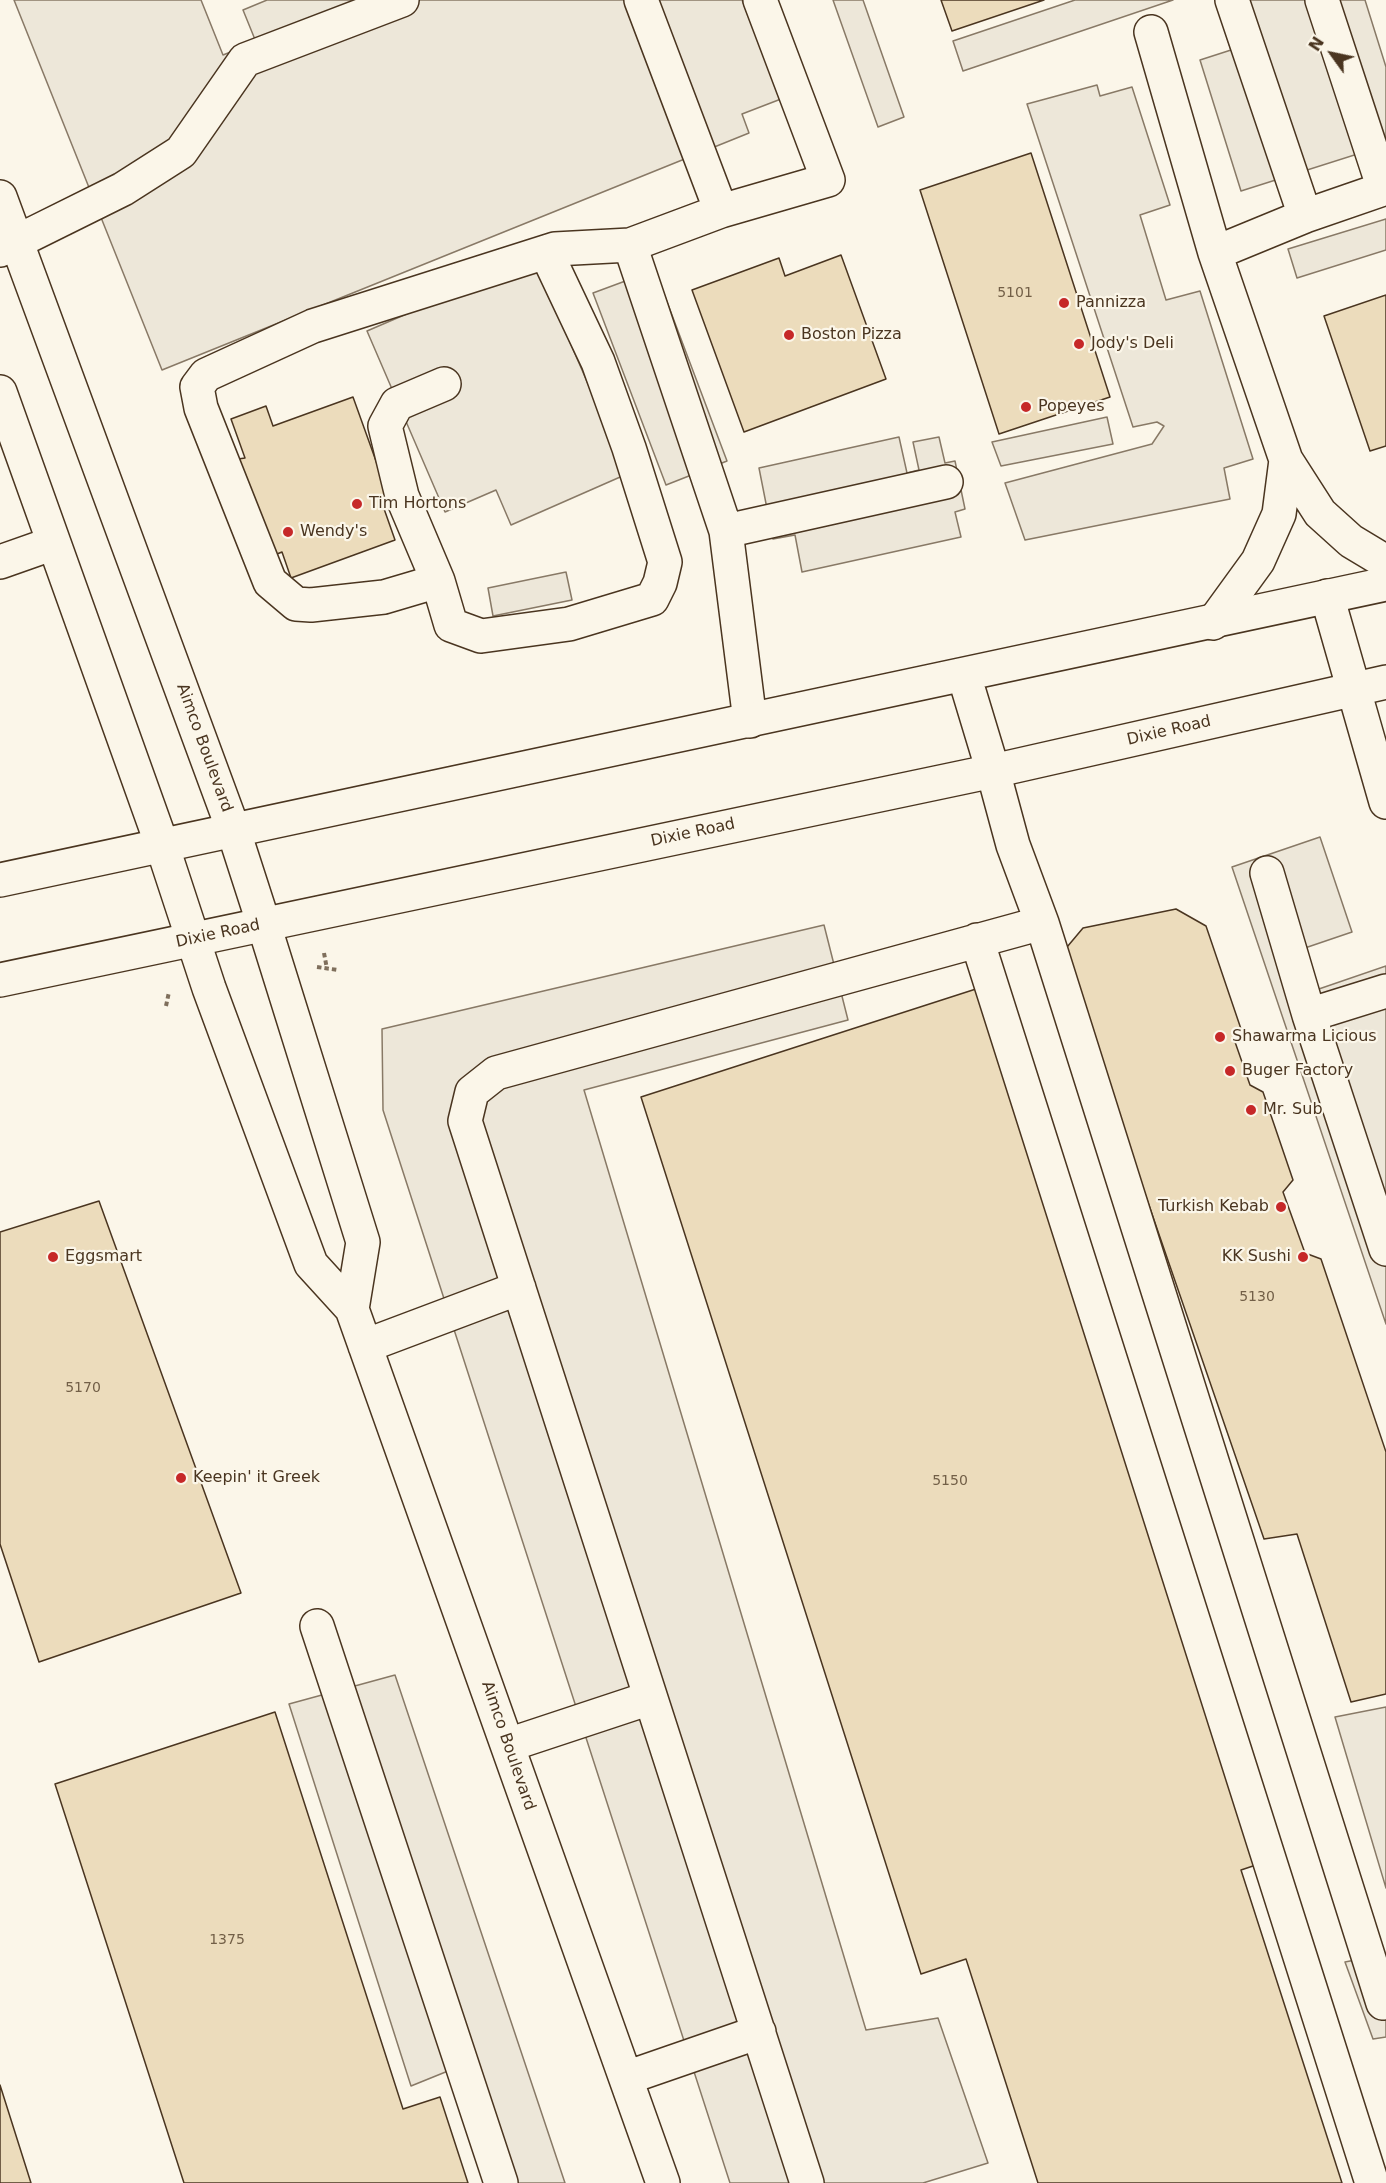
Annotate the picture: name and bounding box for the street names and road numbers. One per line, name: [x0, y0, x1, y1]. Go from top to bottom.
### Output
street label: Aimco Boulevard: [172, 681, 236, 815]
street label: Dixie Road: [1125, 712, 1213, 750]
street label: Dixie Road: [649, 815, 737, 851]
street label: Dixie Road: [174, 916, 262, 952]
street label: Aimco Boulevard: [477, 1679, 539, 1813]

